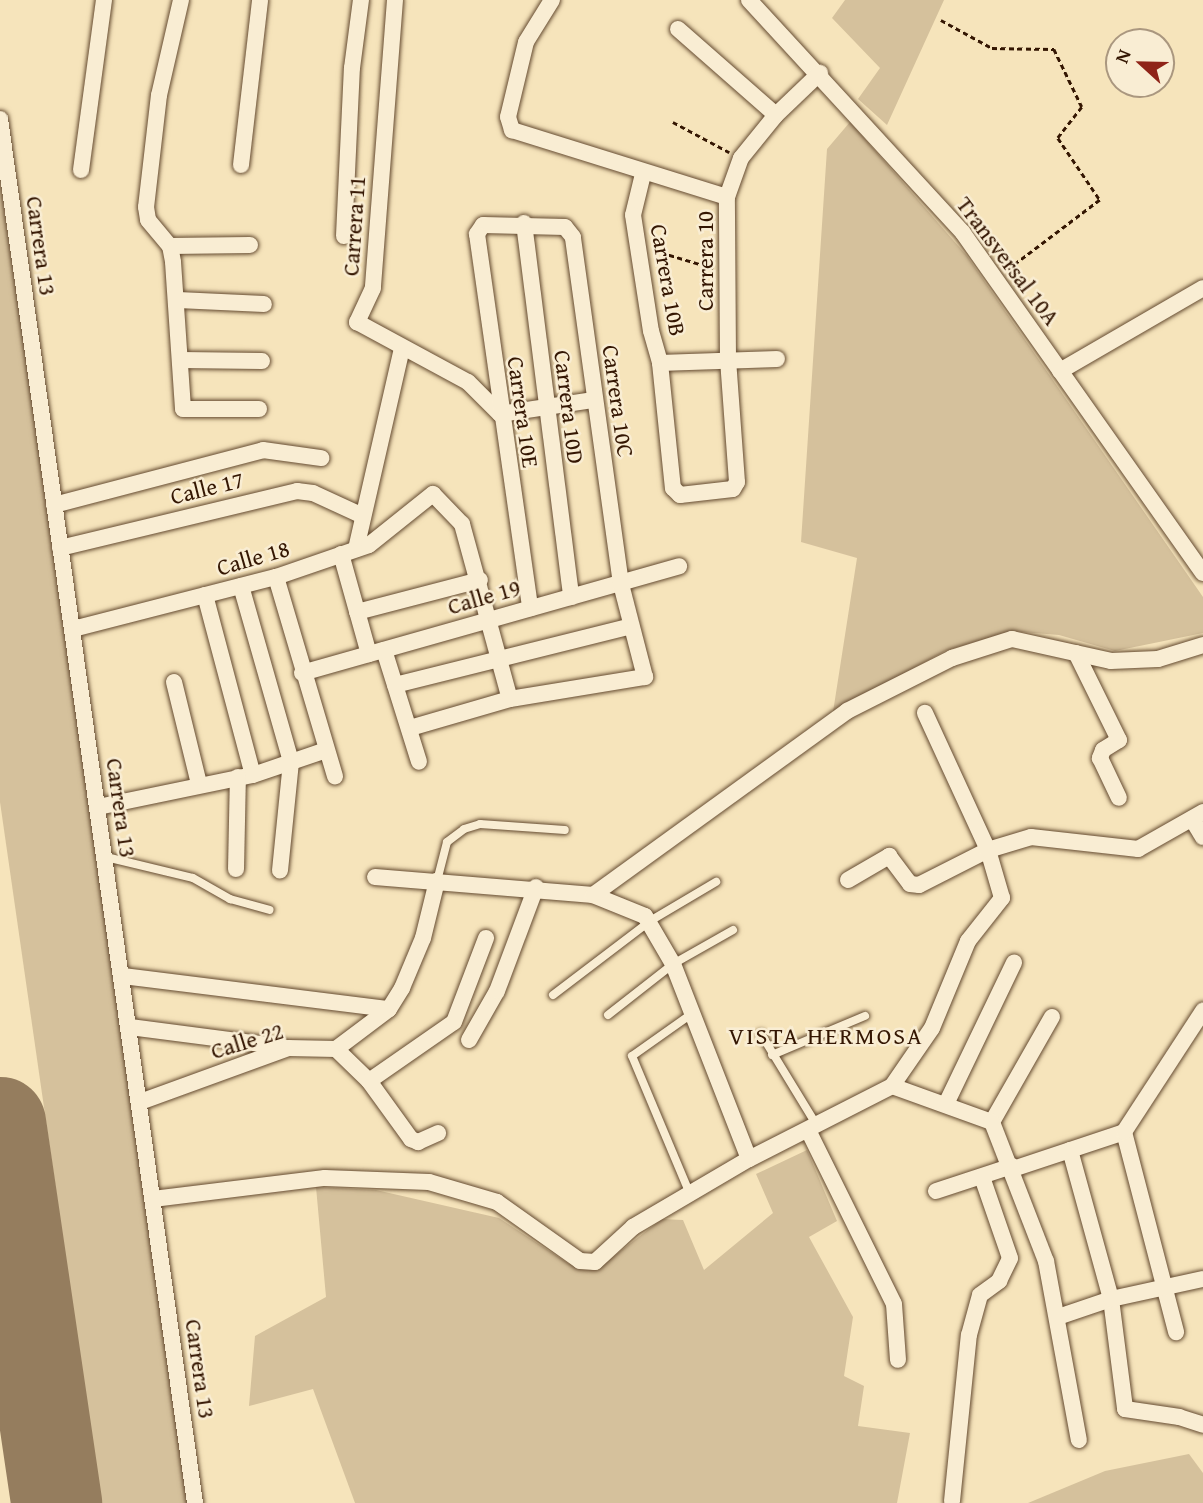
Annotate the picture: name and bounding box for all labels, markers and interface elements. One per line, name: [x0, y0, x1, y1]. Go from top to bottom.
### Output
north arrow: [1105, 28, 1175, 98]
text: N: [1107, 45, 1138, 67]
street label: Carrera 11: [337, 175, 371, 277]
street label: Transversal 10A: [951, 191, 1065, 331]
street label: Carrera 13: [20, 195, 62, 297]
street label: Carrera 10: [691, 211, 719, 311]
street label: Carrera 10B: [645, 222, 691, 338]
street label: Carrera 10C: [596, 343, 640, 459]
street label: Carrera 10D: [548, 349, 590, 465]
street label: Carrera 10E: [502, 355, 544, 469]
street label: Calle 17: [168, 466, 246, 510]
street label: Calle 18: [213, 534, 293, 582]
street label: Calle 19: [444, 573, 524, 621]
street label: Carrera 13: [100, 757, 142, 859]
street label: Calle 22: [207, 1017, 287, 1065]
district label: VISTA HERMOSA: [730, 1022, 922, 1050]
street label: Carrera 13: [179, 1318, 221, 1420]

